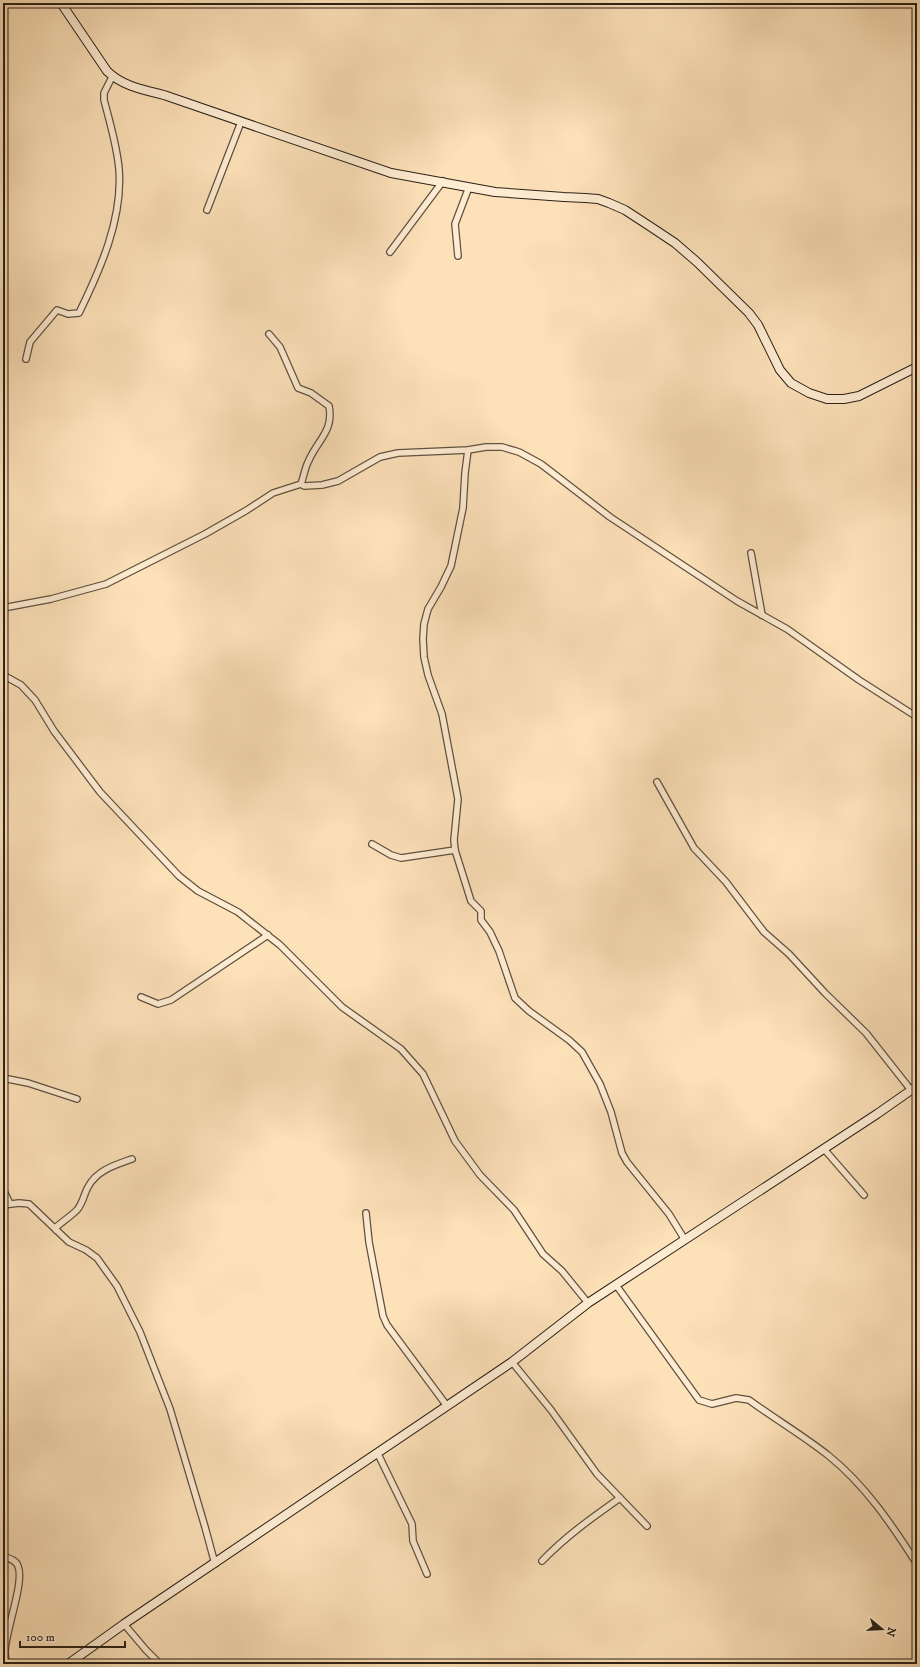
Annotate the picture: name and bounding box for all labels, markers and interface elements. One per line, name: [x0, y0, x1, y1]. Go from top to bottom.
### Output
north arrow: [862, 1609, 902, 1649]
scale bar: [20, 1623, 125, 1649]
text: N: [883, 1625, 899, 1638]
text: 100 m: [26, 1630, 55, 1645]

